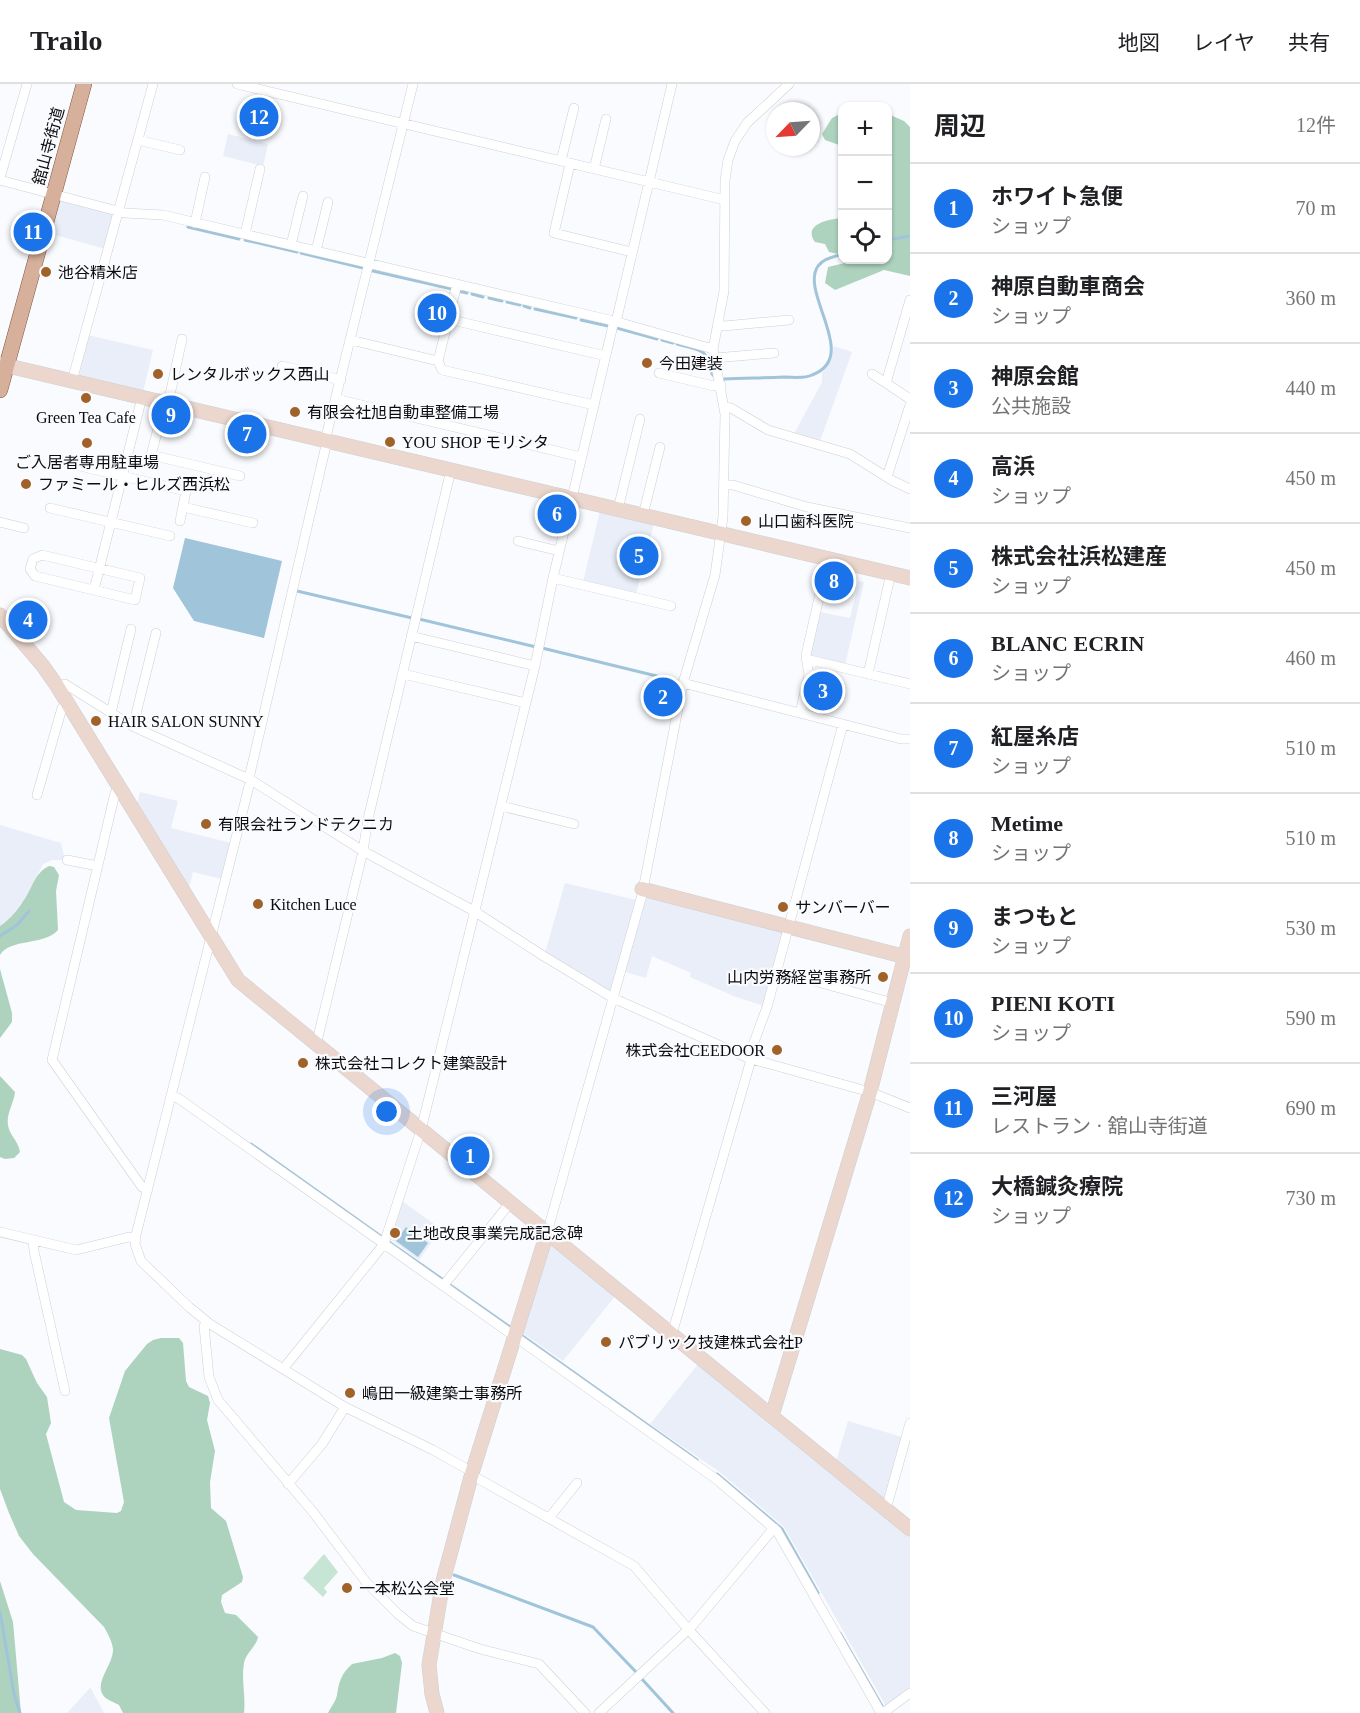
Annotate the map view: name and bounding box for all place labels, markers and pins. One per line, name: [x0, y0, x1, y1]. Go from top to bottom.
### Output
pin: 12: [240, 94, 278, 140]
pin: 11: [14, 210, 52, 254]
place label: 池谷精米店: [58, 264, 138, 281]
marker: 池谷精米店: [39, 265, 53, 279]
pin: 10: [418, 290, 456, 336]
place label: 今田建装: [659, 355, 723, 372]
marker: 今田建装: [640, 356, 654, 370]
place label: レンタルボックス西山: [170, 366, 330, 383]
marker: レンタルボックス西山: [151, 367, 165, 381]
marker: Green Tea Cafe: [79, 391, 93, 405]
pin: 9: [152, 392, 190, 438]
place label: 有限会社旭自動車整備工場: [307, 404, 499, 421]
marker: 有限会社旭自動車整備工場: [288, 405, 302, 419]
place label: Green Tea Cafe: [36, 409, 136, 426]
pin: 7: [228, 412, 266, 456]
place label: YOU SHOP モリシタ: [402, 434, 549, 451]
marker: YOU SHOP モリシタ: [383, 435, 397, 449]
marker: ご入居者専用駐車場: [80, 436, 94, 450]
place label: ご入居者専用駐車場: [15, 454, 159, 471]
place label: ファミール・ヒルズ西浜松: [38, 476, 230, 493]
marker: ファミール・ヒルズ西浜松: [19, 477, 33, 491]
pin: 6: [538, 492, 576, 536]
place label: 山口歯科医院: [758, 513, 854, 530]
marker: 山口歯科医院: [739, 514, 753, 528]
pin: 5: [620, 534, 658, 578]
pin: 8: [814, 558, 854, 604]
pin: 4: [9, 598, 48, 642]
pin: 3: [804, 668, 842, 714]
pin: 2: [644, 674, 682, 720]
place label: HAIR SALON SUNNY: [108, 713, 264, 730]
marker: HAIR SALON SUNNY: [89, 714, 103, 728]
place label: 有限会社ランドテクニカ: [218, 816, 394, 833]
marker: 有限会社ランドテクニカ: [199, 817, 213, 831]
place label: Kitchen Luce: [270, 896, 357, 913]
marker: Kitchen Luce: [251, 897, 265, 911]
place label: サンバーバー: [795, 899, 891, 916]
marker: サンバーバー: [776, 900, 790, 914]
place label: 山内労務経営事務所: [727, 969, 871, 986]
marker: 山内労務経営事務所: [876, 970, 890, 984]
place label: 株式会社CEEDOOR: [625, 1042, 765, 1059]
marker: 株式会社CEEDOOR: [770, 1043, 784, 1057]
place label: 株式会社コレクト建築設計: [315, 1055, 507, 1072]
marker: 株式会社コレクト建築設計: [296, 1056, 310, 1070]
pin: 1: [450, 1134, 490, 1178]
place label: 土地改良事業完成記念碑: [407, 1225, 583, 1242]
marker: 土地改良事業完成記念碑: [388, 1226, 402, 1240]
place label: パブリック技建株式会社P: [618, 1334, 803, 1351]
marker: パブリック技建株式会社P: [599, 1335, 613, 1349]
place label: 嶋田一級建築士事務所: [362, 1385, 522, 1402]
marker: 嶋田一級建築士事務所: [343, 1386, 357, 1400]
place label: 一本松公会堂: [359, 1580, 455, 1597]
marker: 一本松公会堂: [340, 1581, 354, 1595]

